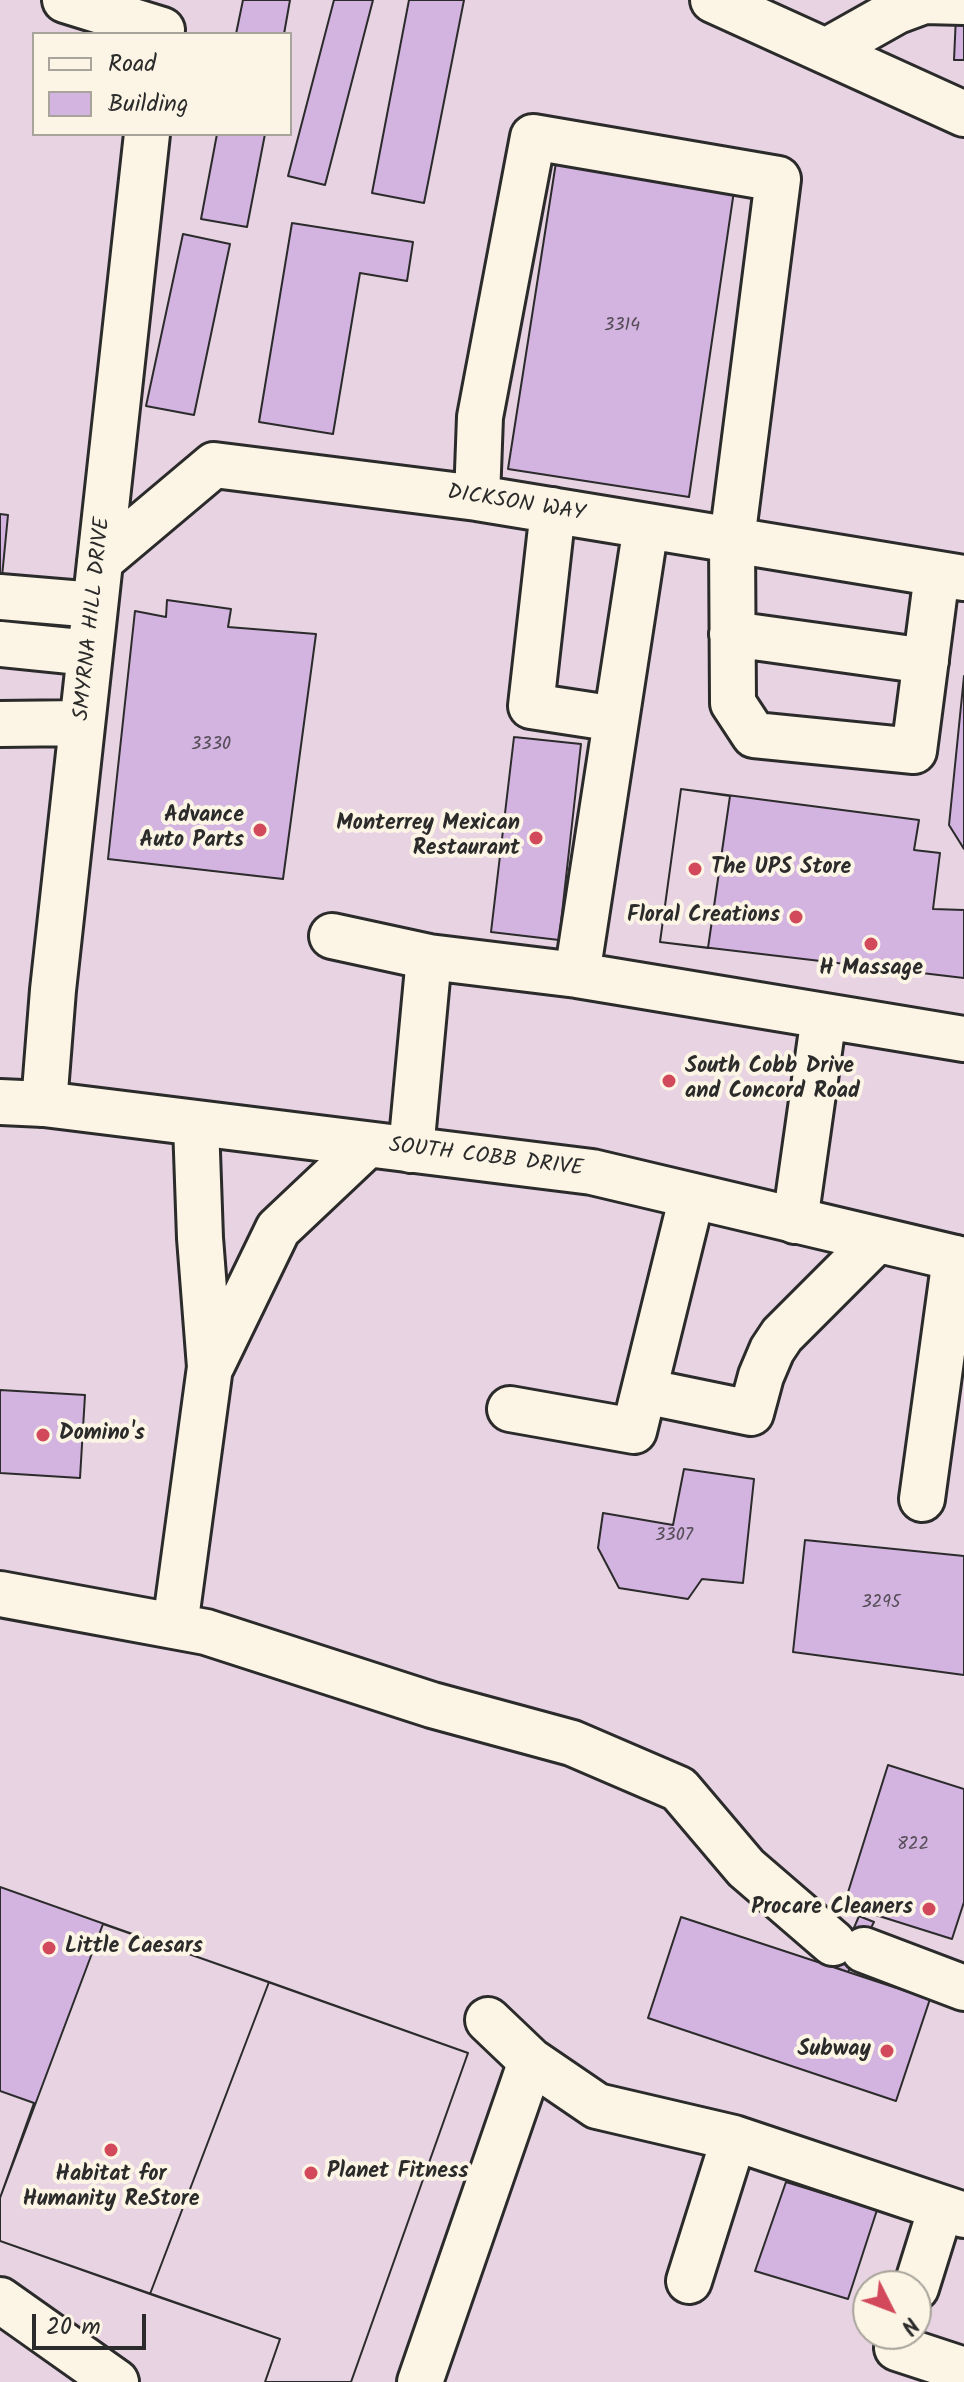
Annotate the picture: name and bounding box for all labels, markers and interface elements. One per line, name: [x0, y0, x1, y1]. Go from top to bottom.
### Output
legend: [32, 32, 292, 136]
text: Road: [108, 45, 156, 84]
text: Building: [108, 85, 188, 124]
house number: 3314: [604, 316, 640, 338]
street label: DICKSON WAY: [445, 481, 587, 529]
street label: SMYRNA HILL DRIVE: [70, 516, 118, 722]
house number: 3330: [191, 735, 231, 757]
place label: Advance Auto Parts: [140, 804, 244, 856]
place label: Monterrey Mexican Restaurant: [336, 812, 520, 864]
marker: Advance Auto Parts: [251, 821, 269, 839]
marker: Monterrey Mexican Restaurant: [527, 829, 545, 847]
place label: The UPS Store: [711, 856, 851, 882]
marker: The UPS Store: [686, 860, 704, 878]
place label: Floral Creations: [627, 904, 780, 930]
marker: Floral Creations: [787, 908, 805, 926]
marker: H Massage: [862, 935, 880, 953]
place label: H Massage: [819, 957, 923, 983]
place label: South Cobb Drive and Concord Road: [685, 1055, 860, 1106]
marker: South Cobb Drive and Concord Road: [660, 1072, 678, 1090]
street label: SOUTH COBB DRIVE: [387, 1134, 585, 1184]
place label: Domino's: [59, 1422, 145, 1448]
marker: Domino's: [34, 1426, 52, 1444]
house number: 3307: [655, 1526, 693, 1548]
house number: 3295: [861, 1593, 901, 1615]
house number: 822: [897, 1835, 929, 1857]
place label: Procare Cleaners: [751, 1896, 913, 1922]
marker: Procare Cleaners: [920, 1900, 938, 1918]
place label: Little Caesars: [65, 1935, 203, 1961]
marker: Little Caesars: [40, 1939, 58, 1957]
place label: Subway: [797, 2038, 871, 2064]
marker: Subway: [878, 2042, 896, 2060]
marker: Habitat for Humanity ReStore: [102, 2141, 120, 2159]
place label: Planet Fitness: [327, 2160, 469, 2186]
place label: Habitat for Humanity ReStore: [23, 2163, 199, 2214]
marker: Planet Fitness: [302, 2164, 320, 2182]
north arrow: [852, 2270, 932, 2350]
scale bar: [36, 2298, 150, 2348]
text: 20 m: [46, 2308, 101, 2347]
text: N: [891, 2308, 926, 2342]

